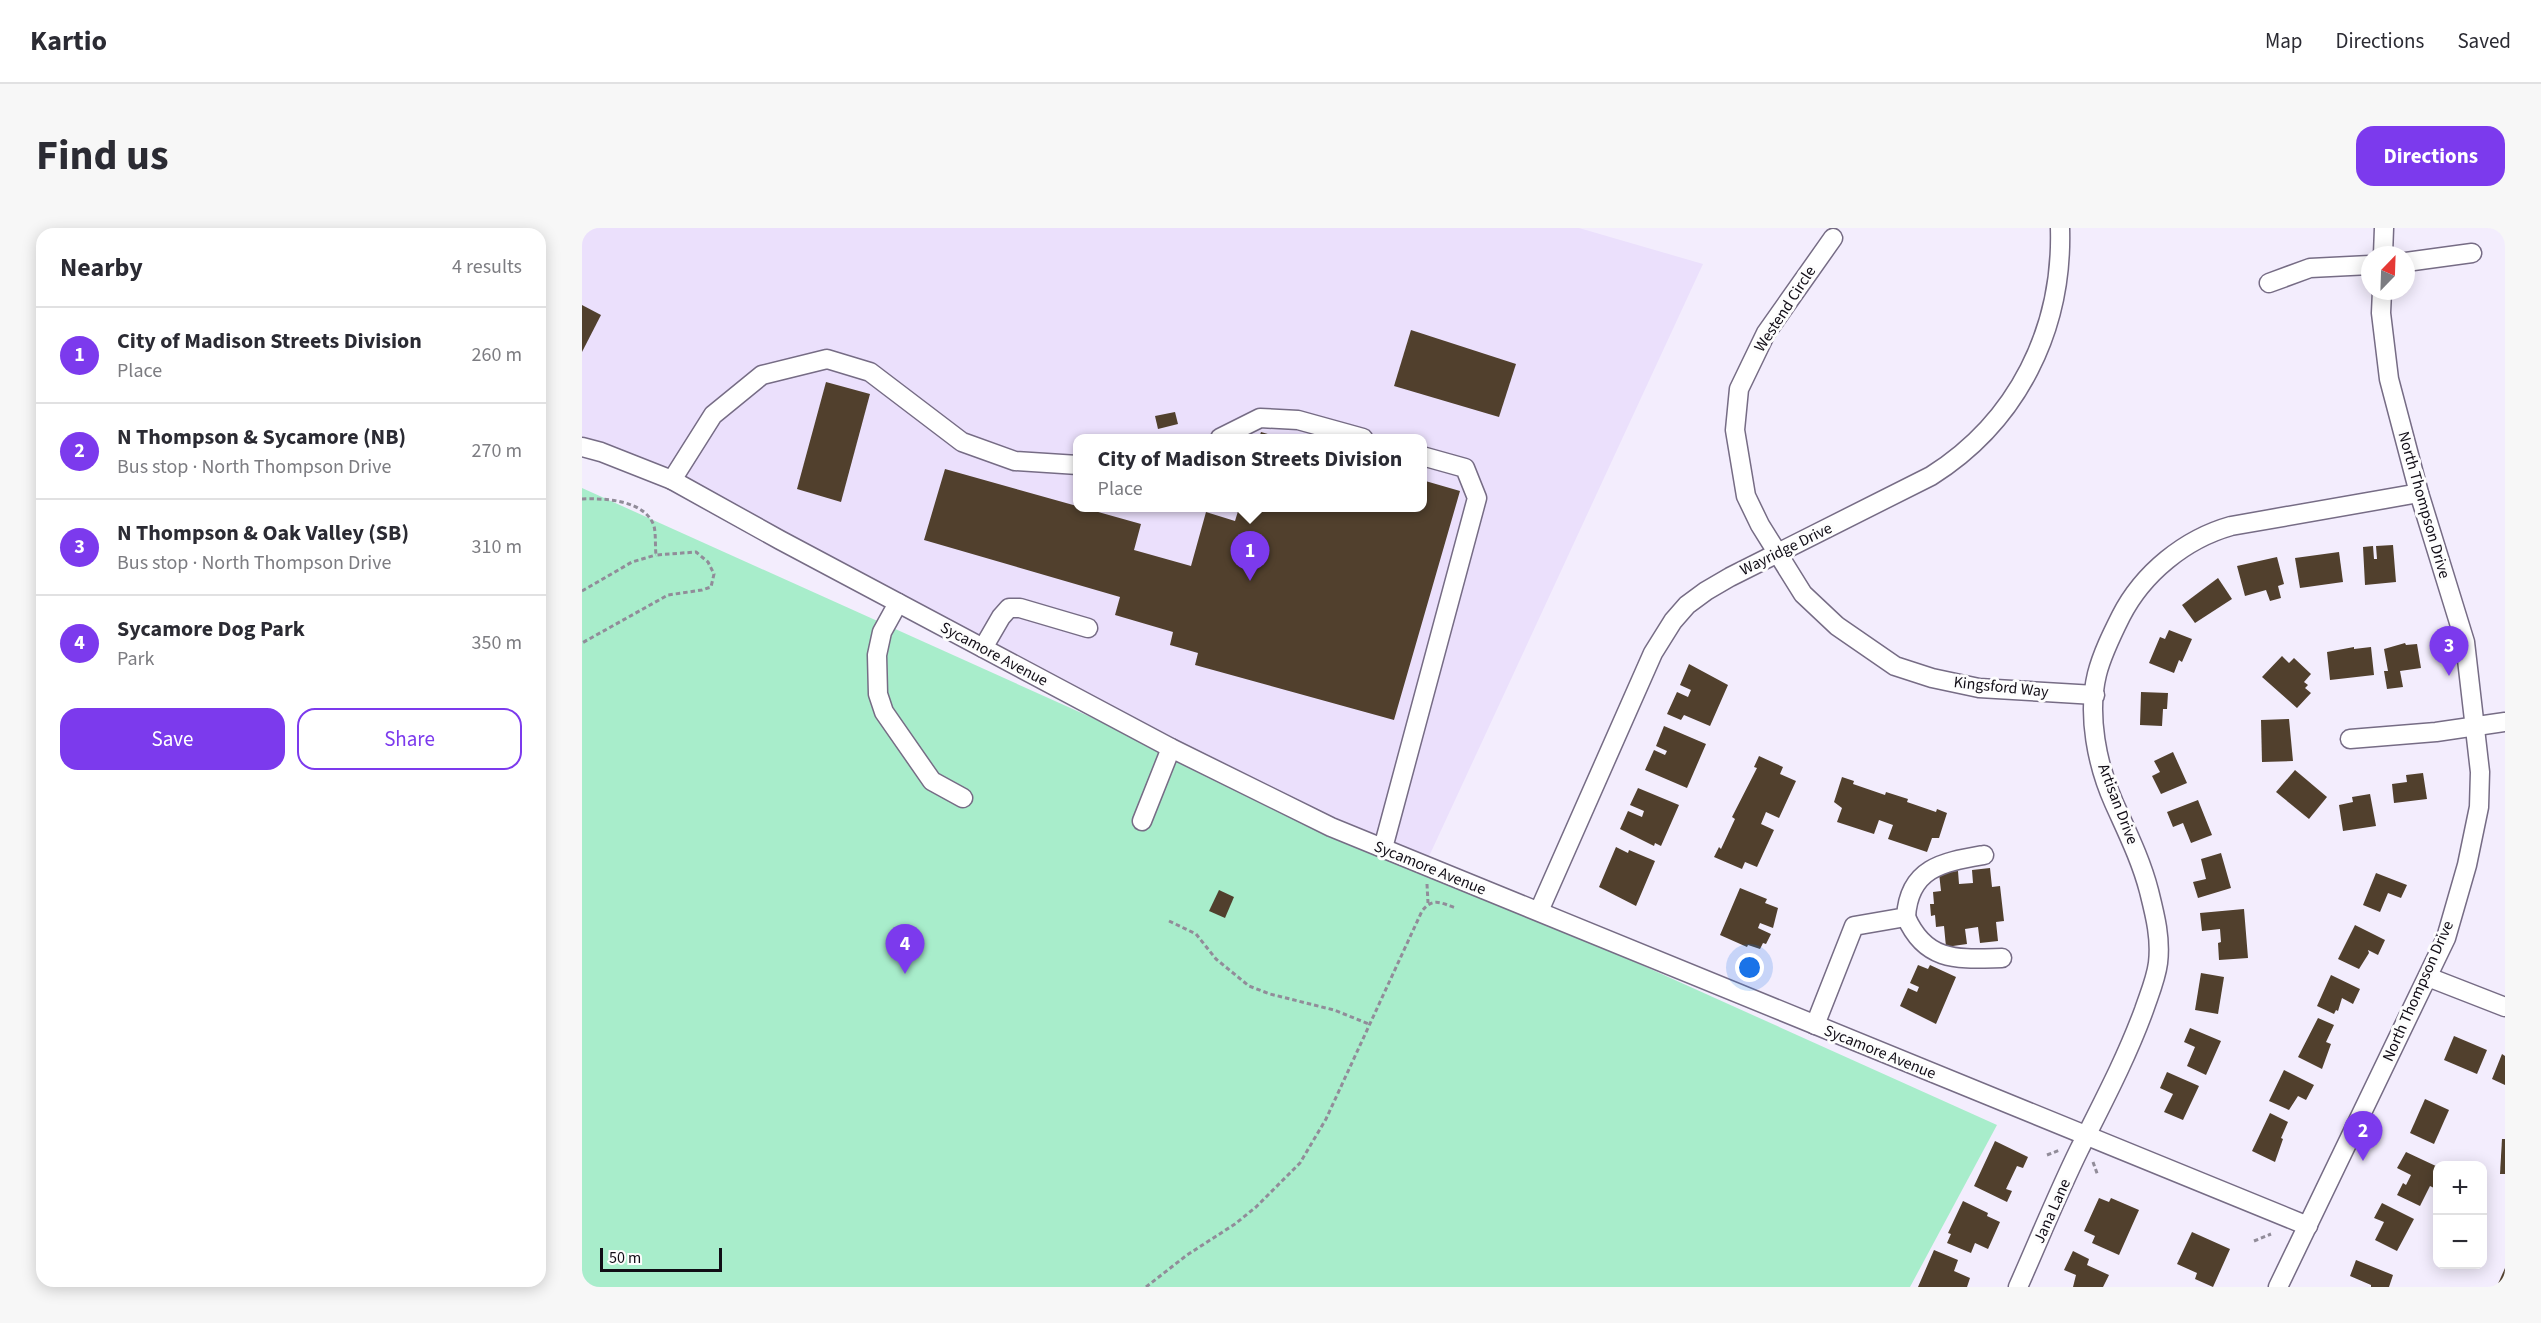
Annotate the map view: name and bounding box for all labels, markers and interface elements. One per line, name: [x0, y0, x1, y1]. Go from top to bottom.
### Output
text: Kartio: [30, 21, 107, 61]
text: Map: [2265, 26, 2303, 56]
text: Directions: [2336, 26, 2424, 56]
text: Saved: [2457, 26, 2511, 56]
text: Find us: [36, 126, 169, 186]
button: Directions: [2356, 126, 2505, 186]
north arrow: [2361, 246, 2415, 300]
text: Nearby: [60, 249, 143, 286]
text: 4 results: [452, 253, 522, 281]
street label: Westend Circle: [1749, 262, 1821, 356]
text: City of Madison Streets Division: [117, 325, 422, 357]
text: 1: [74, 341, 85, 369]
text: 260 m: [472, 341, 522, 369]
text: Place: [117, 357, 162, 385]
text: N Thompson & Sycamore (NB): [117, 421, 406, 453]
street label: North Thompson Drive: [2392, 429, 2456, 581]
popup: [1073, 434, 1427, 512]
text: 2: [74, 437, 85, 465]
text: 270 m: [472, 437, 522, 465]
text: City of Madison Streets Division: [1098, 443, 1402, 475]
text: Bus stop · North Thompson Drive: [117, 453, 391, 481]
text: Place: [1098, 475, 1143, 503]
text: N Thompson & Oak Valley (SB): [117, 517, 409, 549]
street label: Wayridge Drive: [1736, 517, 1836, 581]
pin: 1: [1230, 532, 1270, 581]
text: 3: [74, 533, 85, 561]
text: 310 m: [472, 533, 522, 561]
text: Bus stop · North Thompson Drive: [117, 549, 391, 577]
text: Sycamore Dog Park: [117, 613, 305, 645]
street label: Sycamore Avenue: [936, 616, 1052, 692]
pin: 3: [2430, 626, 2468, 676]
text: 4: [74, 629, 85, 657]
text: 350 m: [472, 629, 522, 657]
text: Park: [117, 645, 154, 673]
street label: Kingsford Way: [1952, 671, 2050, 703]
button: Save: [60, 708, 285, 770]
button: Share: [297, 708, 522, 770]
street label: Artisan Drive: [2093, 760, 2144, 848]
street label: Sycamore Avenue: [1371, 836, 1489, 900]
street label: North Thompson Drive: [2377, 917, 2459, 1065]
pin: 4: [886, 924, 924, 974]
your location: [1735, 953, 1764, 982]
street label: Sycamore Avenue: [1821, 1020, 1939, 1084]
pin: 2: [2344, 1112, 2382, 1161]
map controls: [2433, 1161, 2487, 1269]
button: +: [2433, 1161, 2487, 1215]
street label: Jana Lane: [2028, 1175, 2076, 1247]
button: −: [2433, 1215, 2487, 1269]
scale bar: [600, 1245, 722, 1272]
text: 50 m: [609, 1247, 641, 1269]

